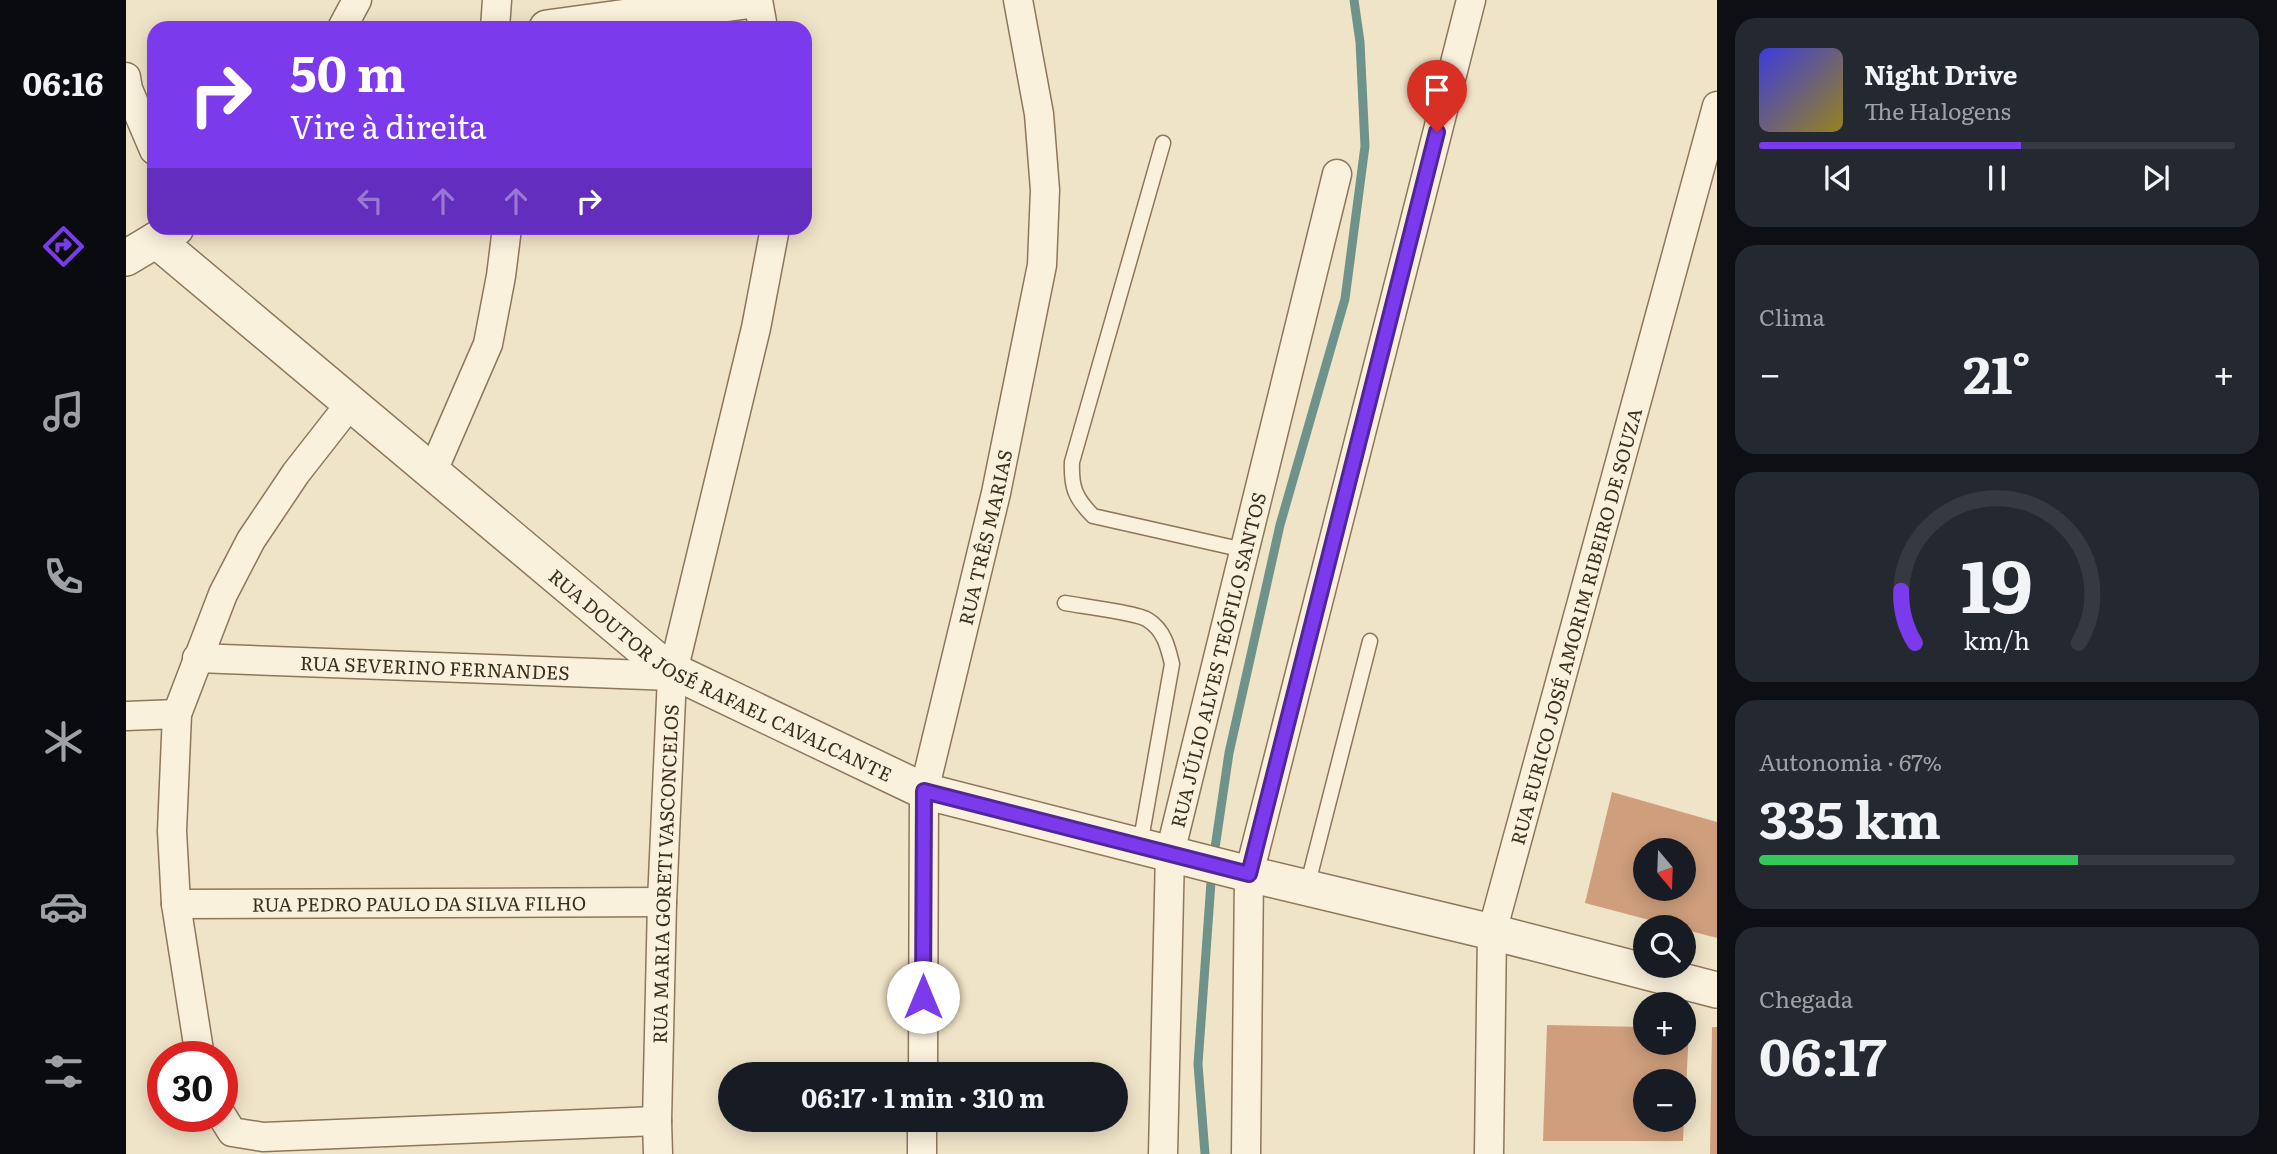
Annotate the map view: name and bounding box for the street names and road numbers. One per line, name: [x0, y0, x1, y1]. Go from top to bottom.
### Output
street label: RUA EURICO JOSÉ AMORIM RIBEIRO DE SOUZA: [1502, 405, 1648, 848]
street label: RUA TRÊS MARIAS: [951, 447, 1018, 628]
street label: RUA JÚLIO ALVES TEÓFILO SANTOS: [1163, 489, 1272, 831]
street label: RUA DOUTOR JOSÉ RAFAEL CAVALCANTE: [543, 562, 897, 788]
street label: RUA SEVERINO FERNANDES: [300, 648, 570, 686]
street label: RUA MARIA GORETI VASCONCELOS: [645, 704, 685, 1044]
street label: RUA PEDRO PAULO DA SILVA FILHO: [252, 888, 586, 918]

